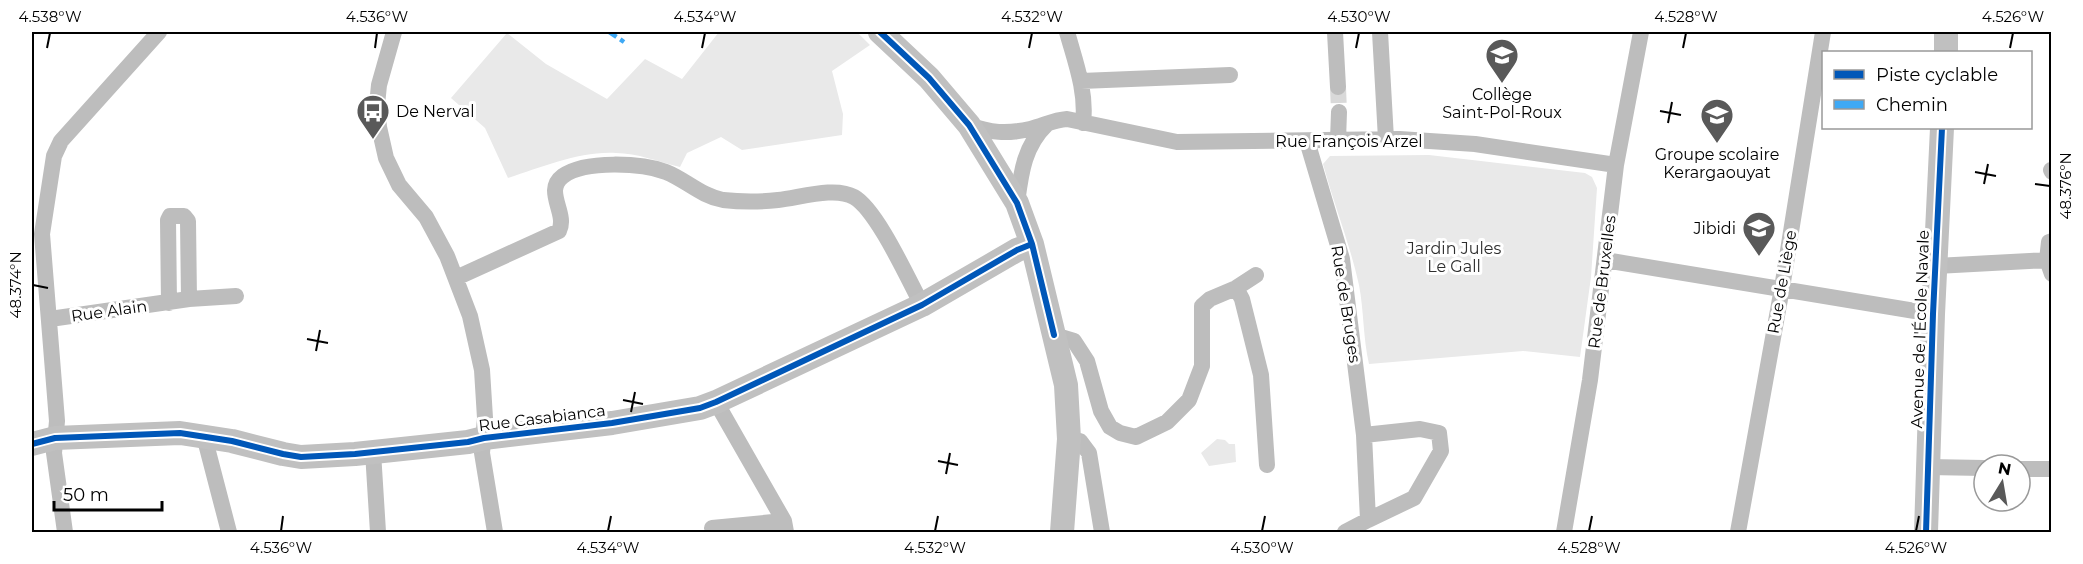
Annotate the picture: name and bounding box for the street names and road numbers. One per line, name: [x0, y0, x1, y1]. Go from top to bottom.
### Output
street label: Rue François Arzel: [1275, 132, 1423, 151]
street label: Rue de Bruxelles: [1584, 214, 1620, 350]
street label: Rue de Liège: [1764, 229, 1800, 335]
street label: Avenue de l'École Navale: [1907, 229, 1933, 429]
street label: Rue de Bruges: [1327, 244, 1365, 364]
street label: Rue Alain: [70, 296, 148, 326]
street label: Rue Casabianca: [477, 401, 607, 435]

